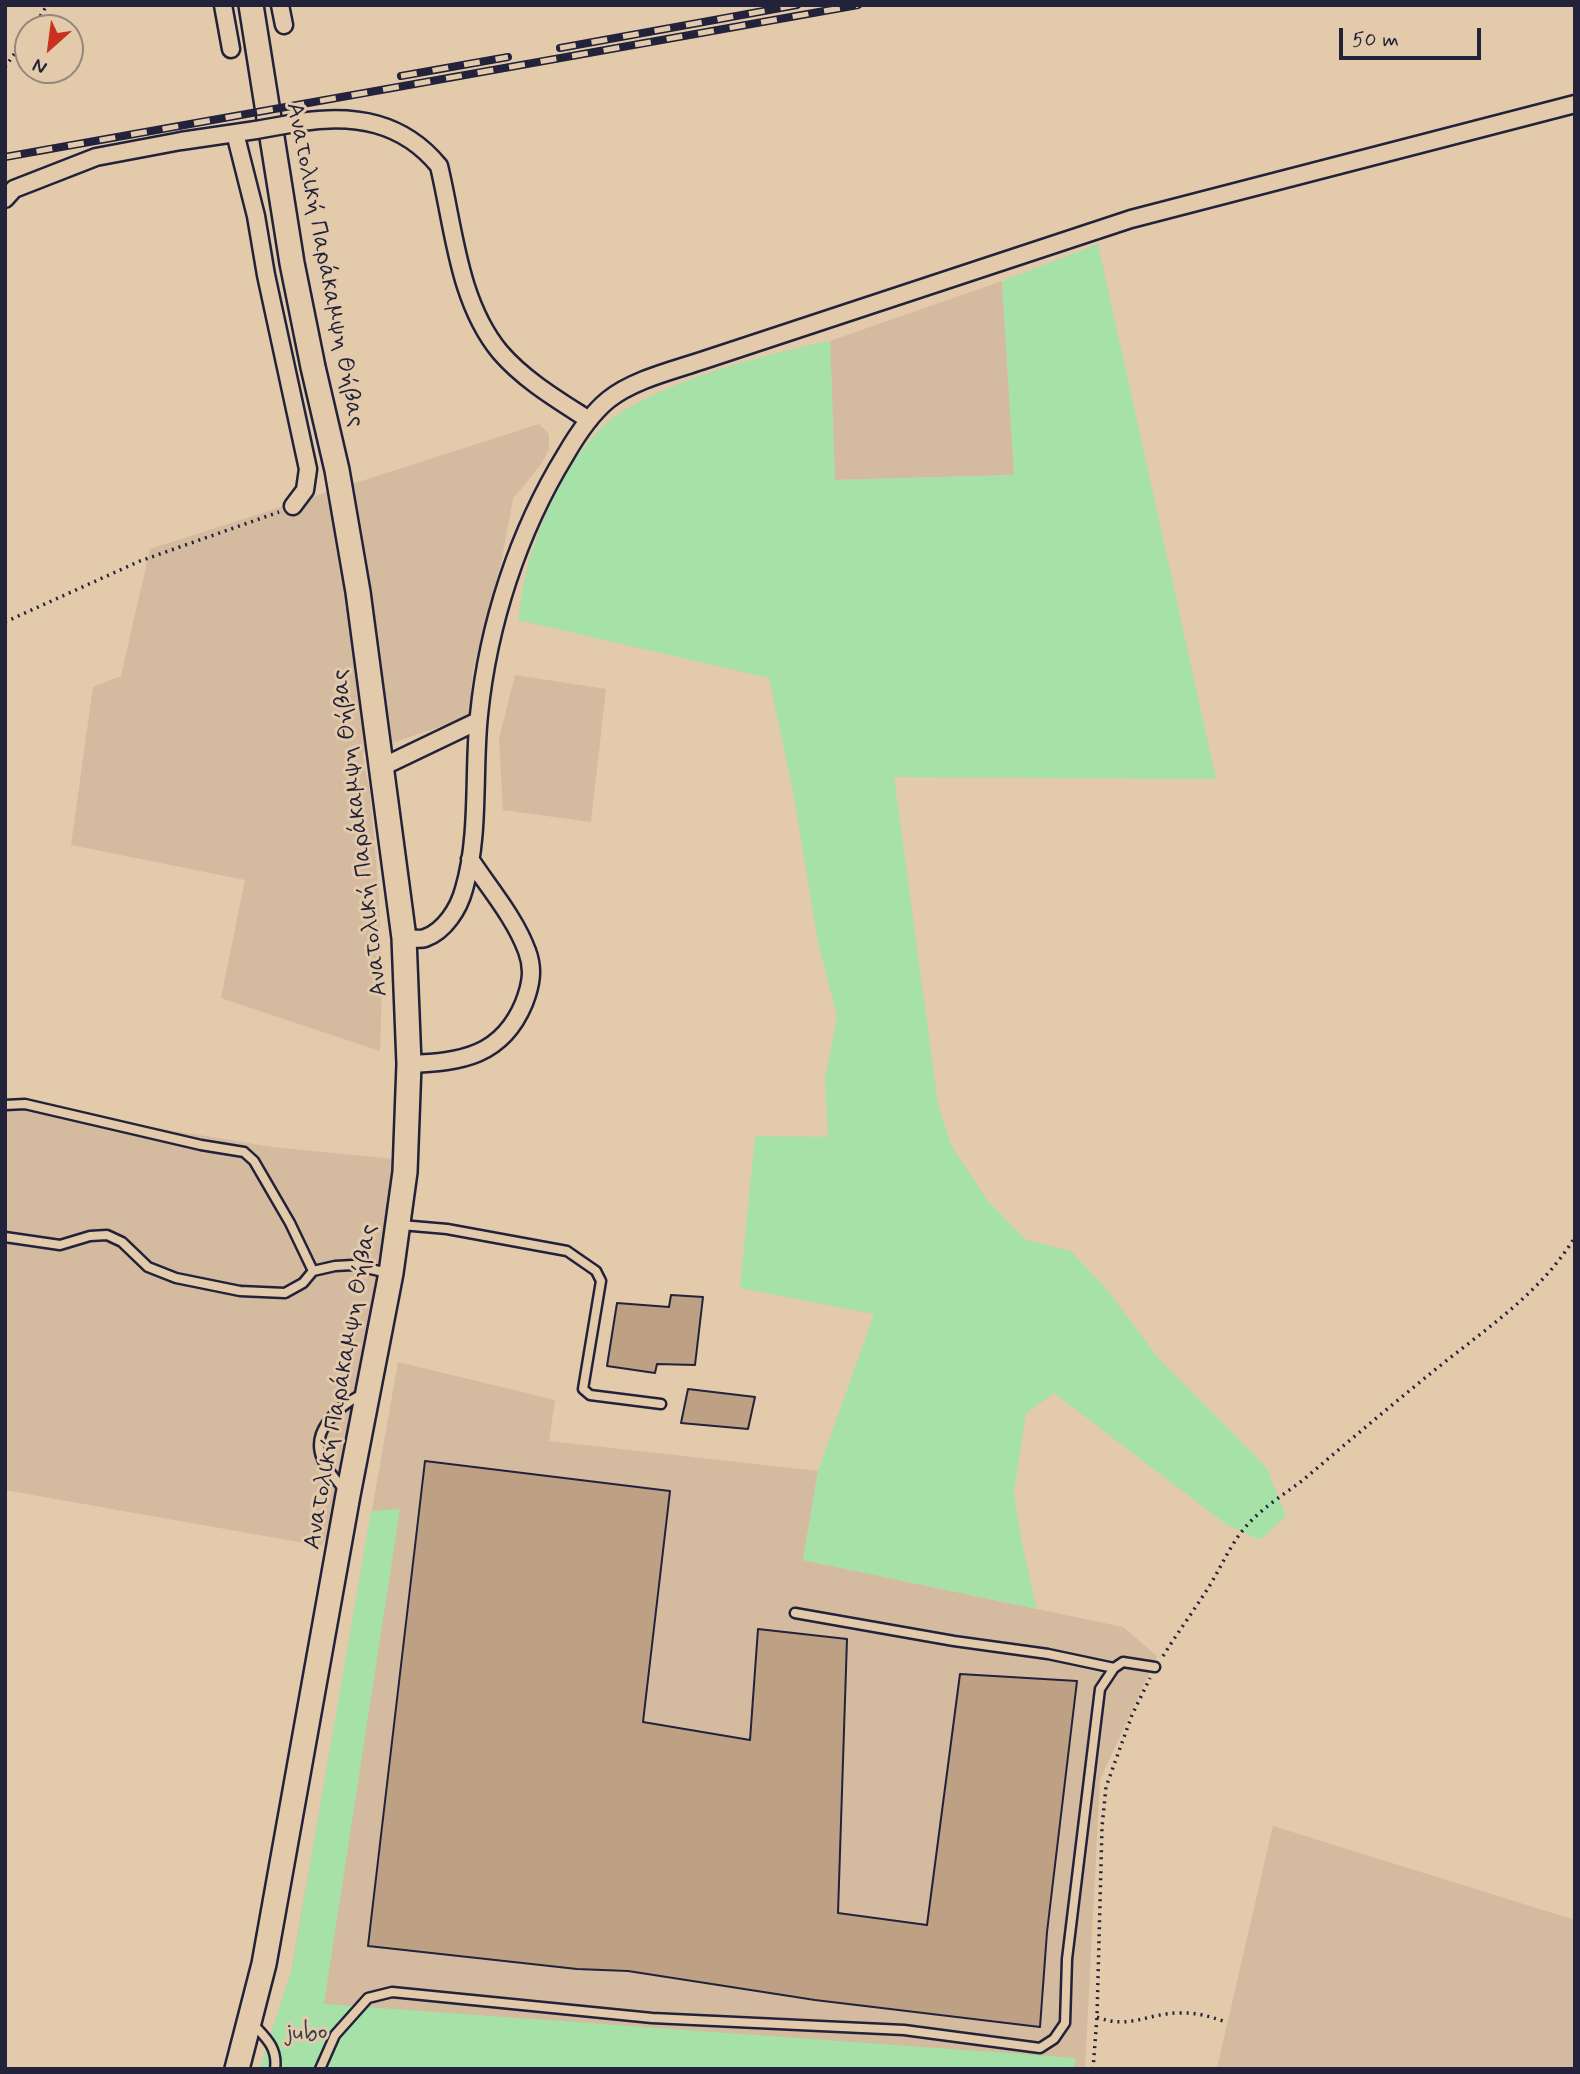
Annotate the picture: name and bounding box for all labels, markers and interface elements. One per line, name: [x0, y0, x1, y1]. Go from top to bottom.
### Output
north arrow: [14, 14, 84, 84]
scale bar: [1342, 14, 1484, 58]
text: 50 m: [1352, 26, 1399, 54]
text: N: [28, 52, 51, 80]
street label: Ανατολική Παράκαμψη Θήβας: [278, 100, 370, 430]
street label: Ανατολική Παράκαμψη Θήβας: [327, 668, 395, 998]
street label: Ανατολική Παράκαμψη Θήβας: [299, 1222, 385, 1552]
park label: jubo: [285, 2020, 327, 2048]

